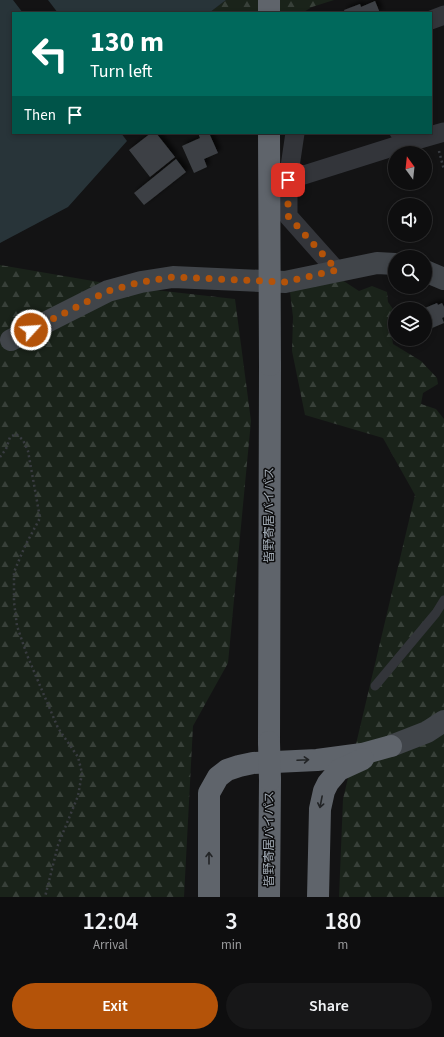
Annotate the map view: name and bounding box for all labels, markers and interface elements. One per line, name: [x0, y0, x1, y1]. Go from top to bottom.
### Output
text: 130 m: [90, 22, 164, 62]
icon: left: [24, 28, 76, 80]
text: Turn left: [90, 59, 152, 84]
icon: arrive: [64, 104, 86, 126]
text: Then: [24, 105, 56, 126]
north arrow: [388, 146, 432, 190]
map controls: [388, 146, 432, 346]
pin: [271, 163, 305, 197]
icon: arrive: [277, 169, 299, 191]
button: sound: [388, 198, 432, 242]
button: search: [388, 250, 432, 294]
button: layers: [388, 302, 432, 346]
position arrow: [10, 309, 52, 351]
street label: 皆野寄居バイパス: [261, 467, 278, 563]
one-way arrow: [296, 757, 309, 764]
street label: 皆野寄居バイパス: [261, 791, 278, 887]
one-way arrow: [317, 795, 325, 808]
one-way arrow: [205, 852, 213, 865]
text: 12:04: [83, 904, 138, 939]
text: 3: [225, 904, 238, 939]
text: 180: [325, 904, 361, 939]
text: Arrival: [93, 936, 128, 954]
text: min: [221, 936, 242, 954]
text: m: [338, 936, 348, 954]
button: Exit: [12, 983, 218, 1029]
button: Share: [226, 983, 432, 1029]

